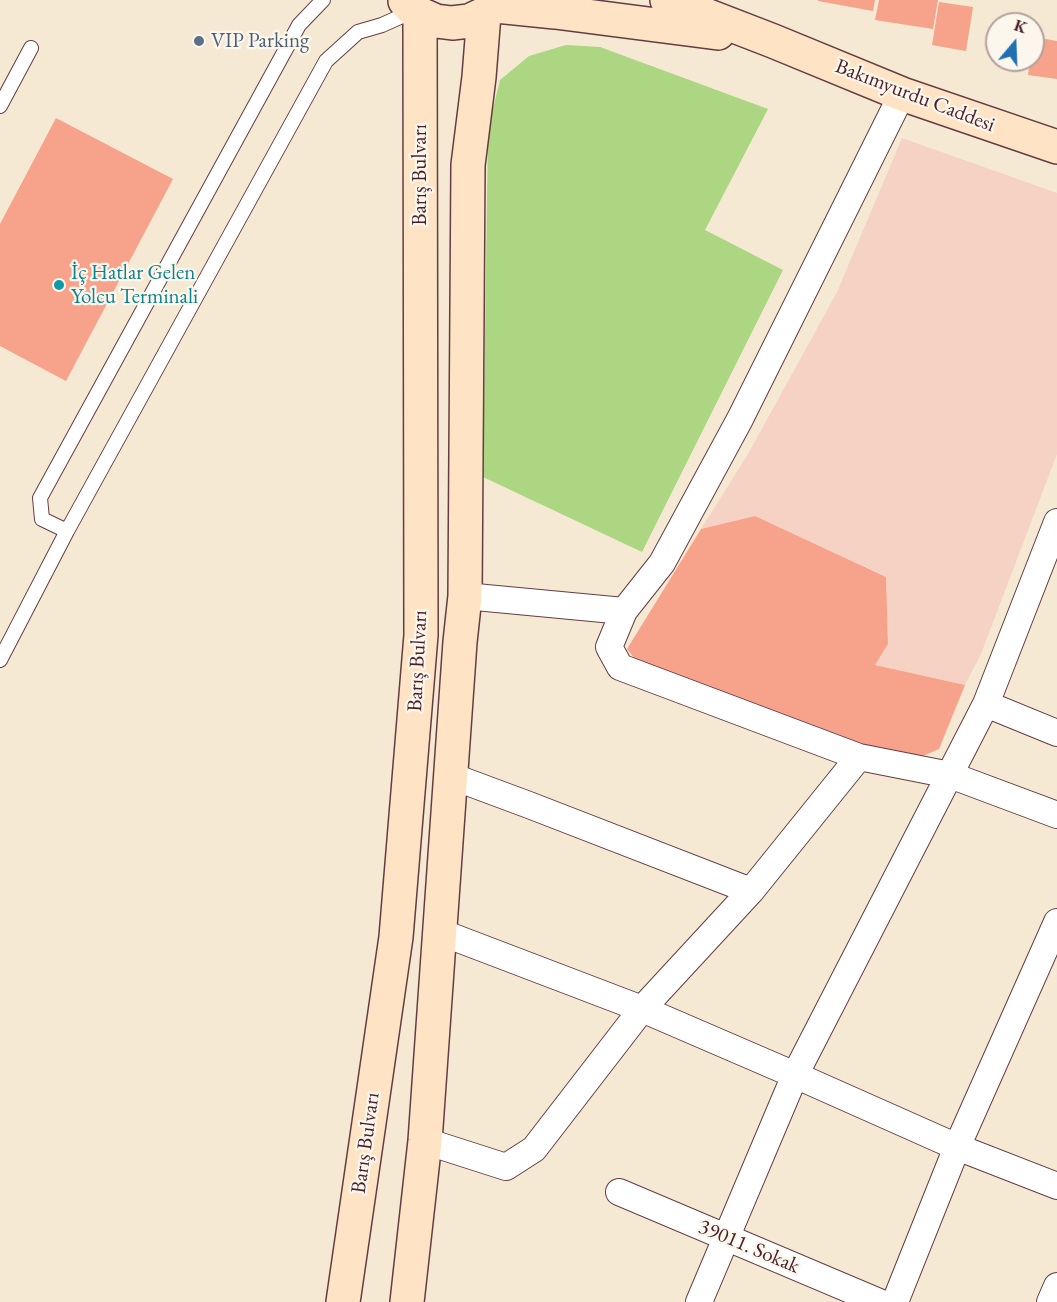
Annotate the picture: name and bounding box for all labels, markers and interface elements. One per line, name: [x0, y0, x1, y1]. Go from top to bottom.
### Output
north arrow: [985, 12, 1045, 72]
text: K: [1011, 14, 1030, 38]
place label: VIP Parking: [211, 28, 309, 54]
marker: VIP Parking: [192, 34, 206, 48]
street label: Bakımyurdu Caddesi: [832, 54, 998, 138]
street label: Barış Bulvarı: [407, 124, 433, 226]
place label: İç Hatlar Gelen Yolcu Terminali: [71, 260, 198, 310]
marker: İç Hatlar Gelen Yolcu Terminali: [52, 278, 66, 292]
street label: Barış Bulvarı: [403, 610, 433, 712]
street label: Barış Bulvarı: [346, 1091, 386, 1195]
street label: 39011. Sokak: [695, 1214, 803, 1280]

